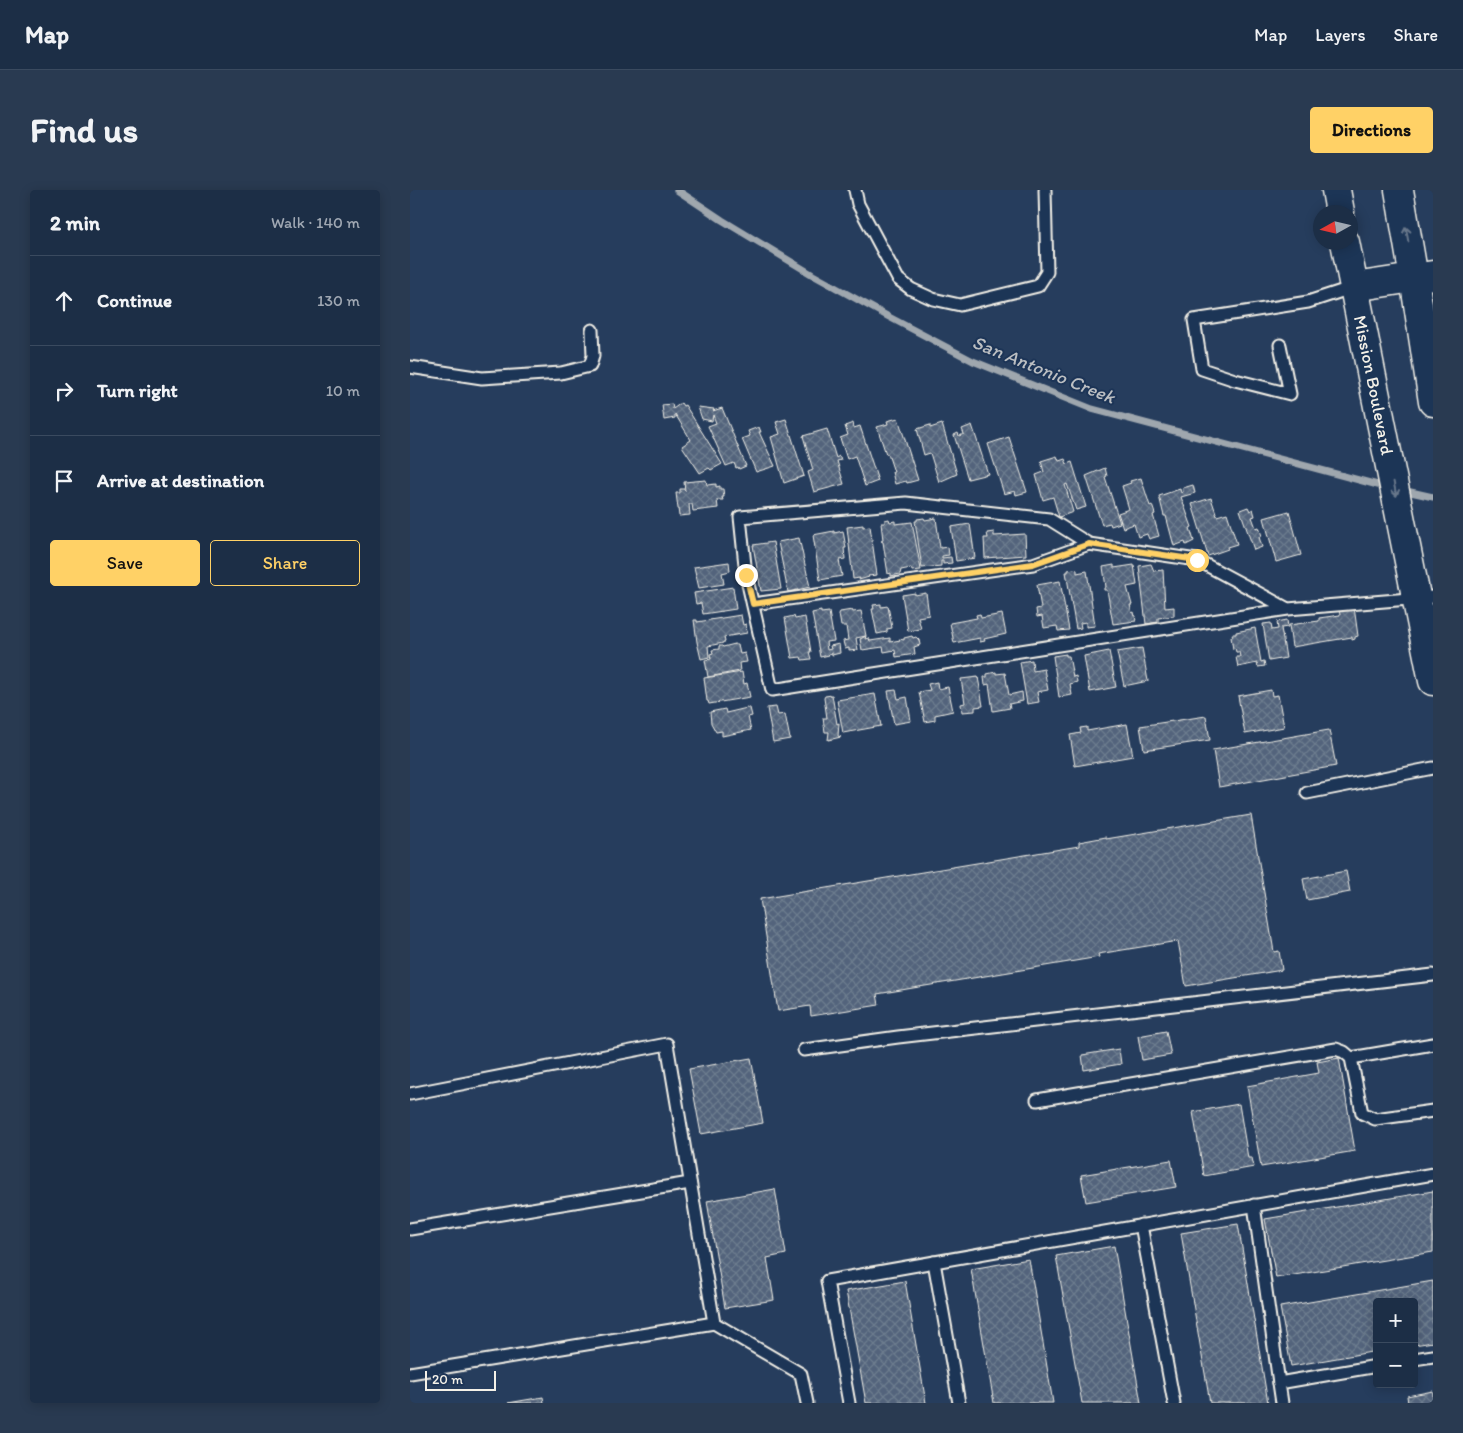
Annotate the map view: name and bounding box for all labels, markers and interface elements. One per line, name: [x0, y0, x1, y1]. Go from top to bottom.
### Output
text: Map: [25, 20, 69, 49]
text: Map: [1254, 24, 1287, 46]
text: Layers: [1315, 24, 1365, 46]
text: Share: [1393, 24, 1438, 46]
button: Directions: [1310, 107, 1433, 153]
text: Find us: [30, 109, 138, 151]
north arrow: [1313, 205, 1358, 250]
text: 2 min: [50, 210, 100, 235]
text: Walk · 140 m: [271, 213, 360, 232]
one-way arrow: [1401, 227, 1411, 243]
icon: ahead: [50, 287, 78, 315]
text: Continue: [97, 289, 172, 312]
text: 130 m: [317, 291, 360, 310]
street label: Mission Boulevard: [1349, 313, 1398, 457]
water label: San Antonio Creek: [969, 330, 1119, 409]
icon: right: [50, 377, 78, 405]
text: Turn right: [97, 379, 178, 402]
text: 10 m: [326, 381, 360, 400]
icon: arrive: [50, 467, 78, 495]
text: Arrive at destination: [97, 469, 264, 492]
one-way arrow: [1391, 481, 1400, 497]
button: Save: [50, 540, 200, 586]
button: Share: [210, 540, 360, 586]
route start: [1186, 549, 1209, 572]
route end: [735, 564, 758, 587]
map controls: [1373, 1298, 1418, 1388]
button: +: [1373, 1298, 1418, 1343]
button: −: [1373, 1343, 1418, 1388]
scale bar: [425, 1368, 496, 1391]
text: 20 m: [432, 1371, 463, 1388]

